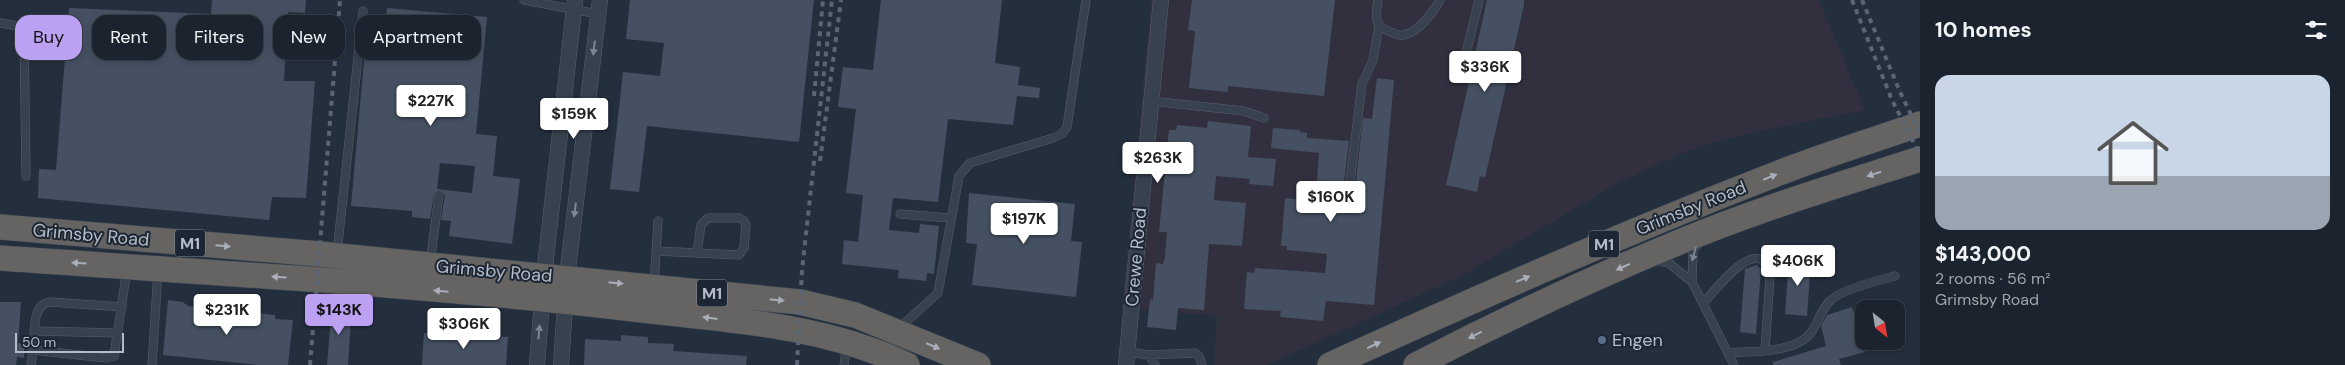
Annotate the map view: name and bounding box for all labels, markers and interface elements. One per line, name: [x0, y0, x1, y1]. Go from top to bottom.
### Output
chip: Buy: [15, 15, 82, 60]
chip: Rent: [92, 15, 166, 60]
chip: Filters: [176, 15, 263, 60]
chip: New: [273, 15, 345, 60]
chip: Apartment: [355, 15, 481, 60]
text: 10 homes: [1935, 16, 2032, 44]
icon: filters: [2302, 16, 2330, 44]
one-way arrow: [590, 41, 598, 57]
pin: $336K: [1450, 51, 1520, 93]
text: $336K: [1460, 56, 1510, 77]
pin: $227K: [396, 84, 466, 127]
text: $227K: [407, 90, 455, 111]
pin: $159K: [539, 98, 609, 140]
text: $159K: [551, 103, 597, 124]
icon: home: [2088, 108, 2178, 198]
pin: $263K: [1123, 142, 1193, 184]
text: $263K: [1133, 147, 1183, 168]
one-way arrow: [1866, 170, 1881, 178]
one-way arrow: [1763, 173, 1778, 181]
street label: Grimsby Road: [1632, 175, 1750, 241]
pin: $160K: [1296, 180, 1366, 223]
text: $160K: [1307, 186, 1355, 207]
one-way arrow: [571, 202, 579, 218]
pin: $197K: [989, 202, 1059, 245]
street label: Crewe Road: [1120, 206, 1152, 308]
text: $197K: [1002, 208, 1046, 229]
street label: Grimsby Road: [32, 218, 150, 252]
road number: M1: [175, 230, 205, 256]
road number: M1: [1589, 230, 1619, 258]
text: $143,000: [1935, 240, 2031, 268]
one-way arrow: [215, 242, 231, 250]
pin: $406K: [1763, 244, 1833, 287]
one-way arrow: [1690, 246, 1698, 262]
text: $406K: [1772, 250, 1824, 271]
street label: Grimsby Road: [435, 254, 553, 288]
one-way arrow: [70, 259, 86, 267]
one-way arrow: [1616, 264, 1630, 272]
text: 2 rooms · 56 m²: [1935, 268, 2051, 289]
one-way arrow: [271, 273, 287, 281]
one-way arrow: [1516, 274, 1530, 282]
one-way arrow: [608, 279, 624, 287]
road number: M1: [697, 280, 727, 306]
one-way arrow: [433, 286, 449, 294]
text: Grimsby Road: [1935, 289, 2039, 310]
pin: $231K: [192, 294, 262, 336]
pin: $143K: [304, 294, 374, 336]
one-way arrow: [770, 296, 786, 304]
text: $231K: [205, 299, 249, 320]
text: $143K: [316, 299, 362, 320]
north arrow: [1855, 300, 1905, 350]
map controls: [1855, 300, 1905, 350]
pin: $306K: [429, 308, 499, 350]
text: $306K: [438, 313, 490, 334]
one-way arrow: [702, 314, 718, 322]
one-way arrow: [536, 324, 544, 340]
place label: Engen: [1612, 328, 1663, 352]
scale bar: [15, 330, 124, 353]
one-way arrow: [1468, 331, 1483, 339]
text: 50 m: [22, 333, 56, 351]
marker: Engen: [1596, 334, 1608, 346]
one-way arrow: [1367, 340, 1382, 349]
one-way arrow: [926, 342, 940, 350]

